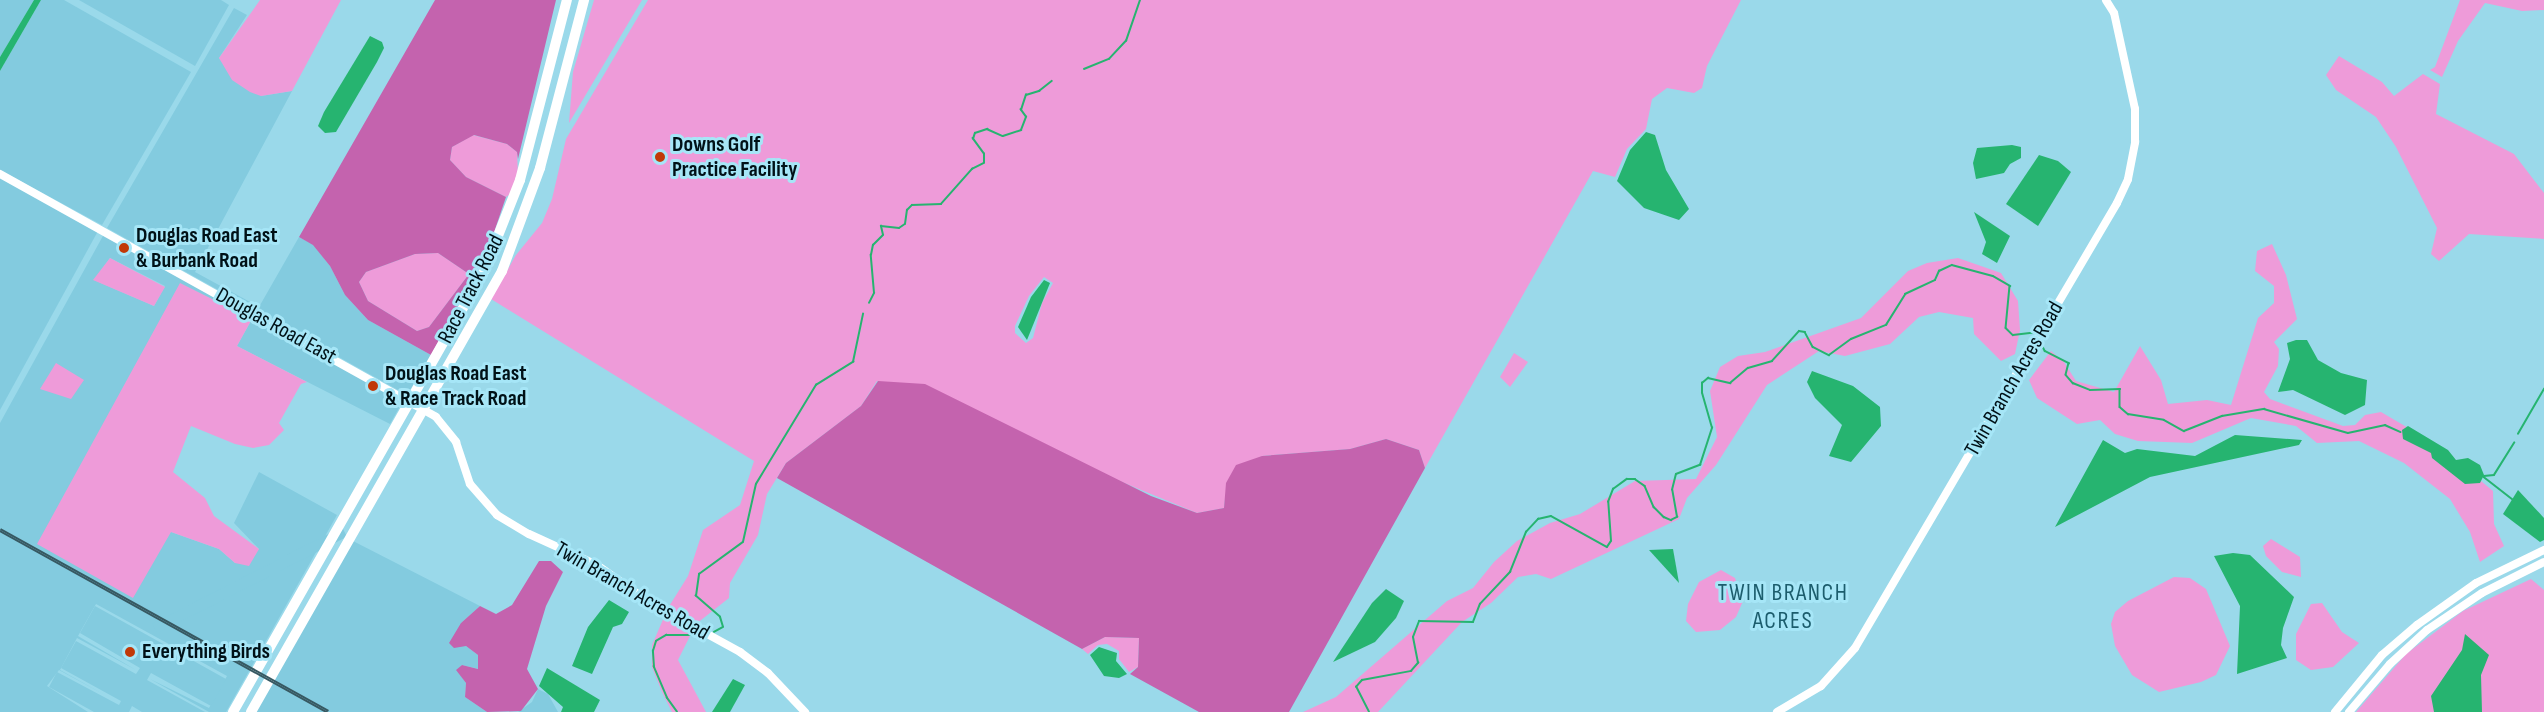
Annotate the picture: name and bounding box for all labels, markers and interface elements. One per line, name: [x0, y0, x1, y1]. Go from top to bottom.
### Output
place label: Downs Golf Practice Facility: [672, 131, 797, 182]
marker: Downs Golf Practice Facility: [653, 150, 667, 164]
place label: Douglas Road East & Burbank Road: [136, 222, 277, 274]
street label: Race Track Road: [432, 230, 510, 348]
marker: Douglas Road East & Burbank Road: [117, 241, 131, 255]
street label: Douglas Road East: [211, 282, 341, 370]
street label: Twin Branch Acres Road: [1959, 297, 2069, 461]
place label: Douglas Road East & Race Track Road: [385, 360, 526, 412]
marker: Douglas Road East & Race Track Road: [366, 379, 380, 393]
street label: Twin Branch Acres Road: [550, 536, 714, 646]
district label: TWIN BRANCH ACRES: [1718, 579, 1848, 635]
place label: Everything Birds: [142, 639, 270, 665]
marker: Everything Birds: [123, 645, 137, 659]

